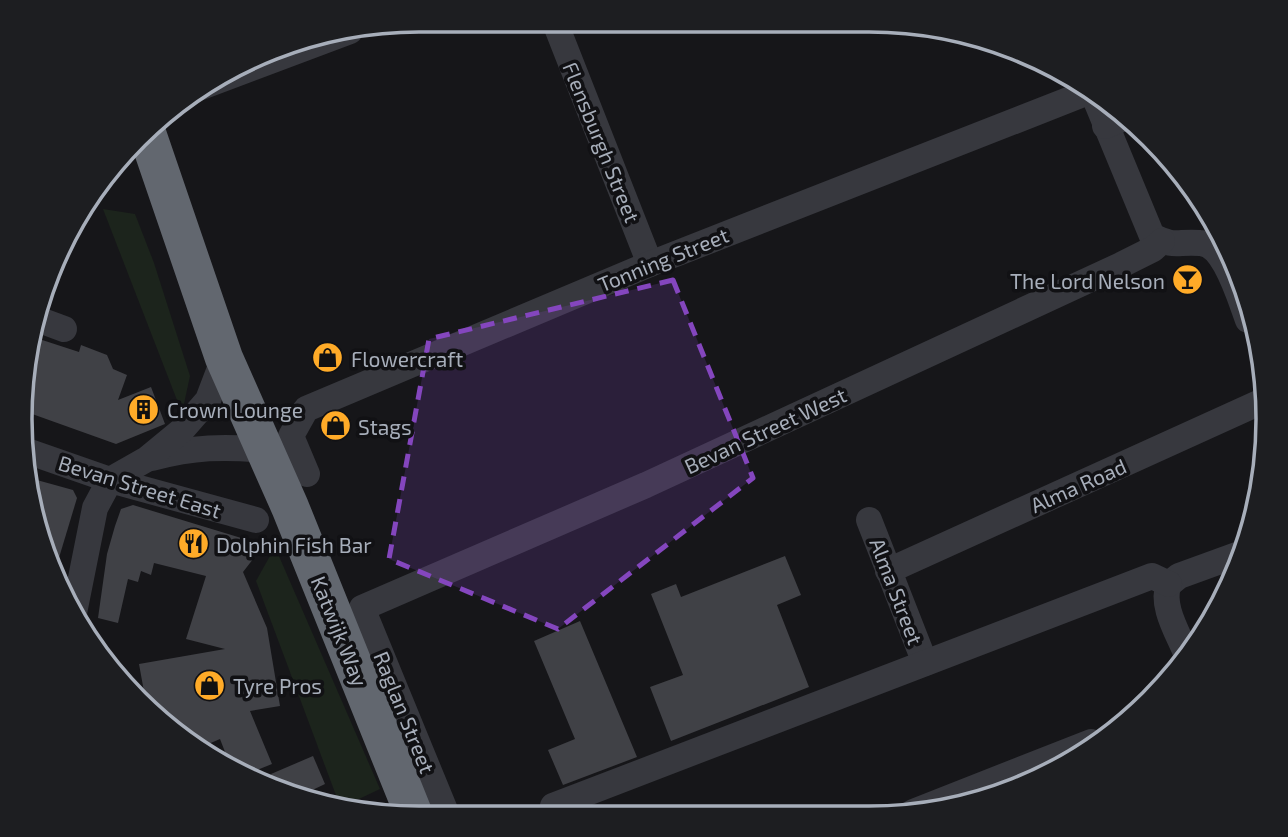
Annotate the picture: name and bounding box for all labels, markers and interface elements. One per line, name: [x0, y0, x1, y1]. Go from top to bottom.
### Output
street label: Flensburgh Street: [558, 58, 646, 226]
street label: Tonning Street: [594, 221, 732, 297]
bar icon: The Lord Nelson: [1171, 263, 1205, 297]
place label: The Lord Nelson: [1010, 268, 1165, 293]
shop icon: Flowercraft: [311, 341, 345, 375]
place label: Flowercraft: [351, 346, 463, 371]
street label: Bevan Street West: [680, 381, 850, 479]
building icon: Crown Lounge: [127, 392, 161, 426]
place label: Crown Lounge: [167, 397, 303, 422]
shop icon: Stags: [318, 409, 352, 443]
place label: Stags: [358, 414, 412, 439]
street label: Bevan Street East: [56, 449, 224, 523]
street label: Alma Road: [1026, 453, 1130, 517]
restaurant icon: Dolphin Fish Bar: [176, 527, 210, 561]
place label: Dolphin Fish Bar: [216, 532, 372, 557]
street label: Alma Street: [865, 534, 929, 648]
street label: Katwijk Way: [306, 572, 373, 690]
street label: Raglan Street: [369, 647, 441, 777]
shop icon: Tyre Pros: [193, 668, 227, 702]
place label: Tyre Pros: [233, 673, 322, 698]

